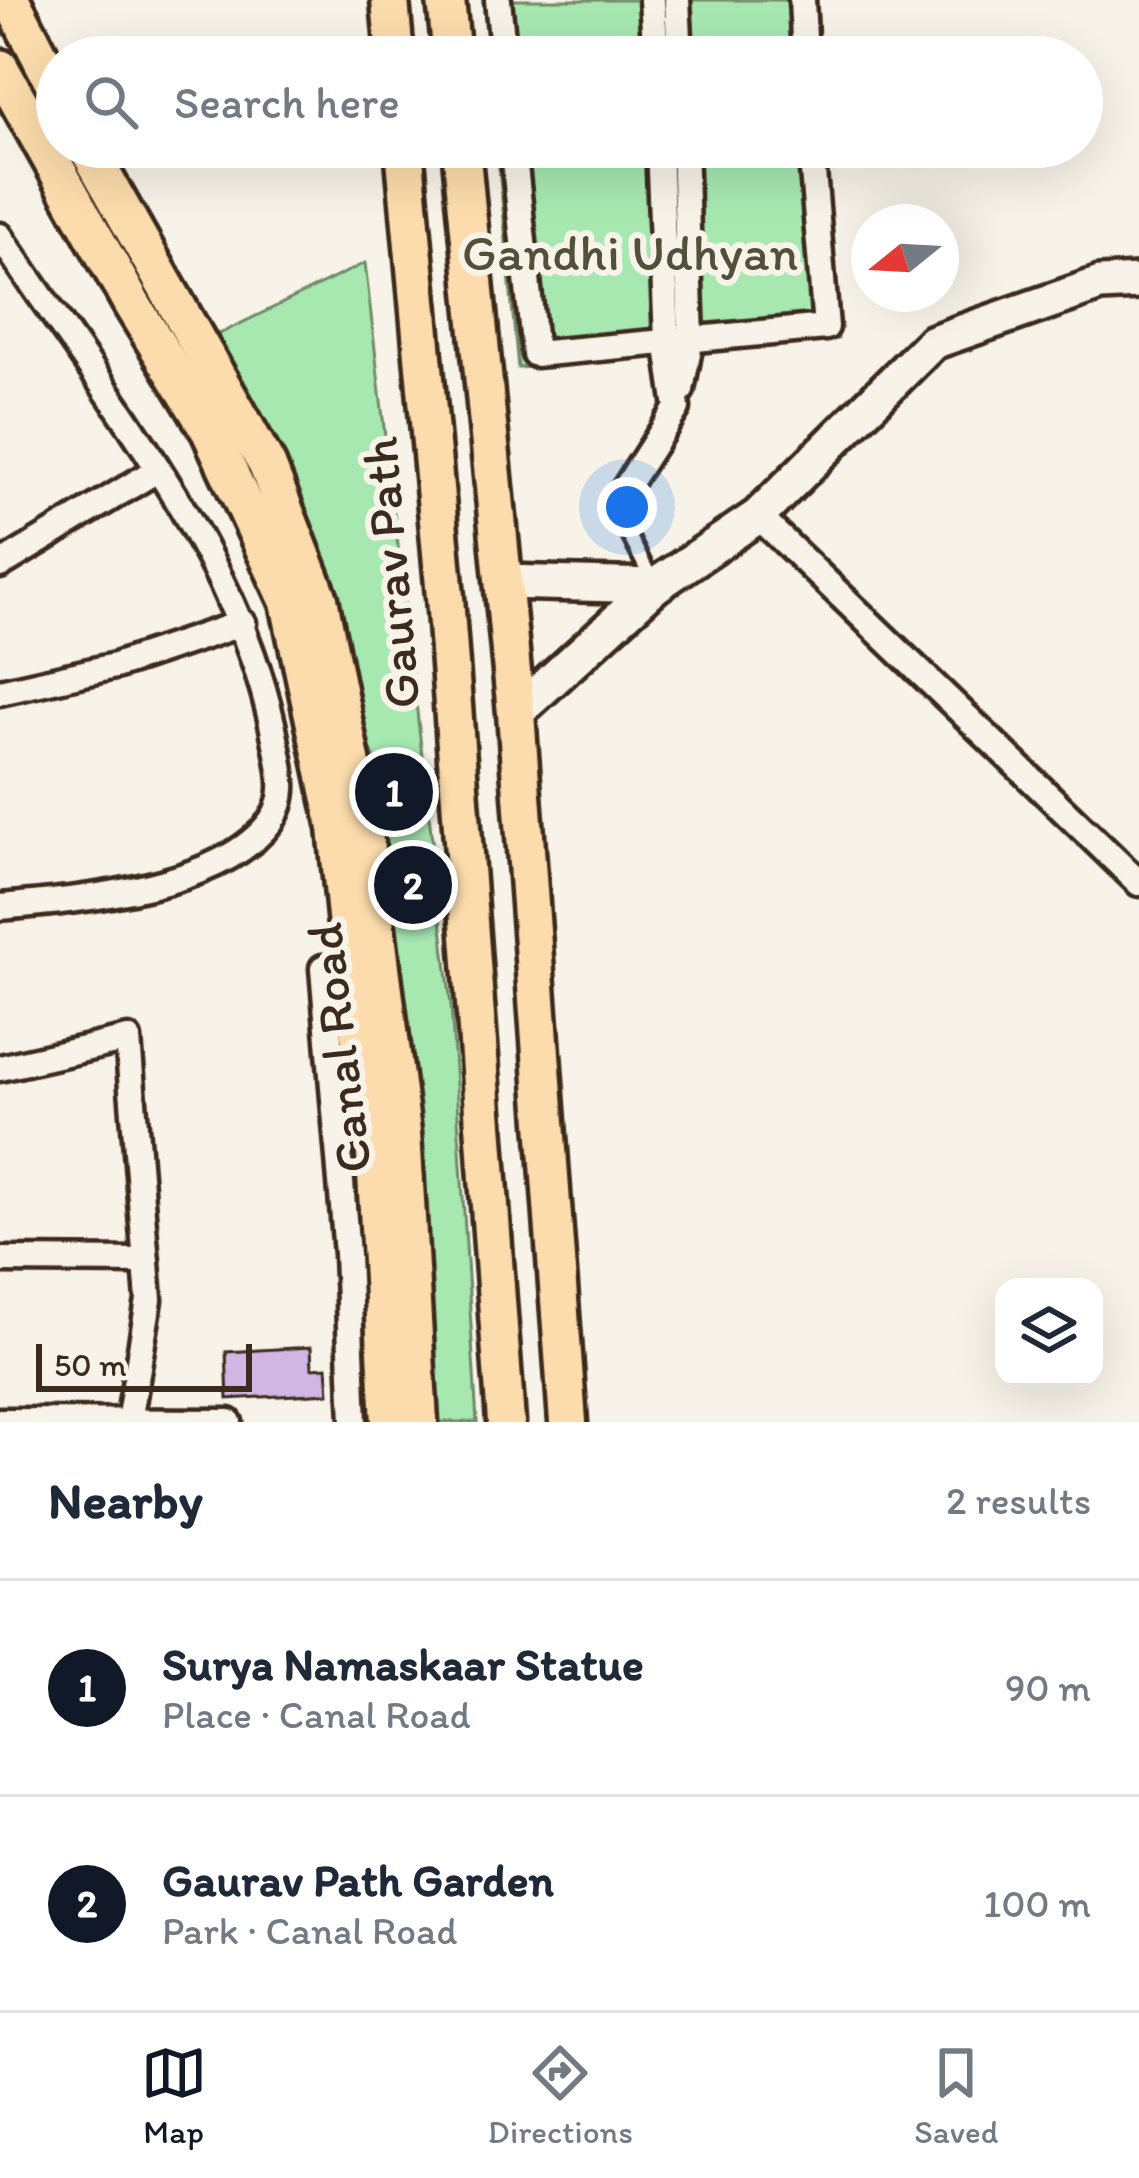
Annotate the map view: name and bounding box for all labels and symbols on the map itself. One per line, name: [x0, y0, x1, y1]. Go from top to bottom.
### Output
north arrow: [851, 204, 959, 312]
park label: Gandhi Udhyan: [462, 222, 798, 283]
street label: Gaurav Path: [348, 434, 433, 711]
your location: [597, 477, 657, 537]
pin: 1: [355, 747, 433, 837]
pin: 2: [374, 840, 452, 930]
street label: Canal Road: [293, 919, 384, 1176]
scale bar: [36, 1338, 252, 1391]

